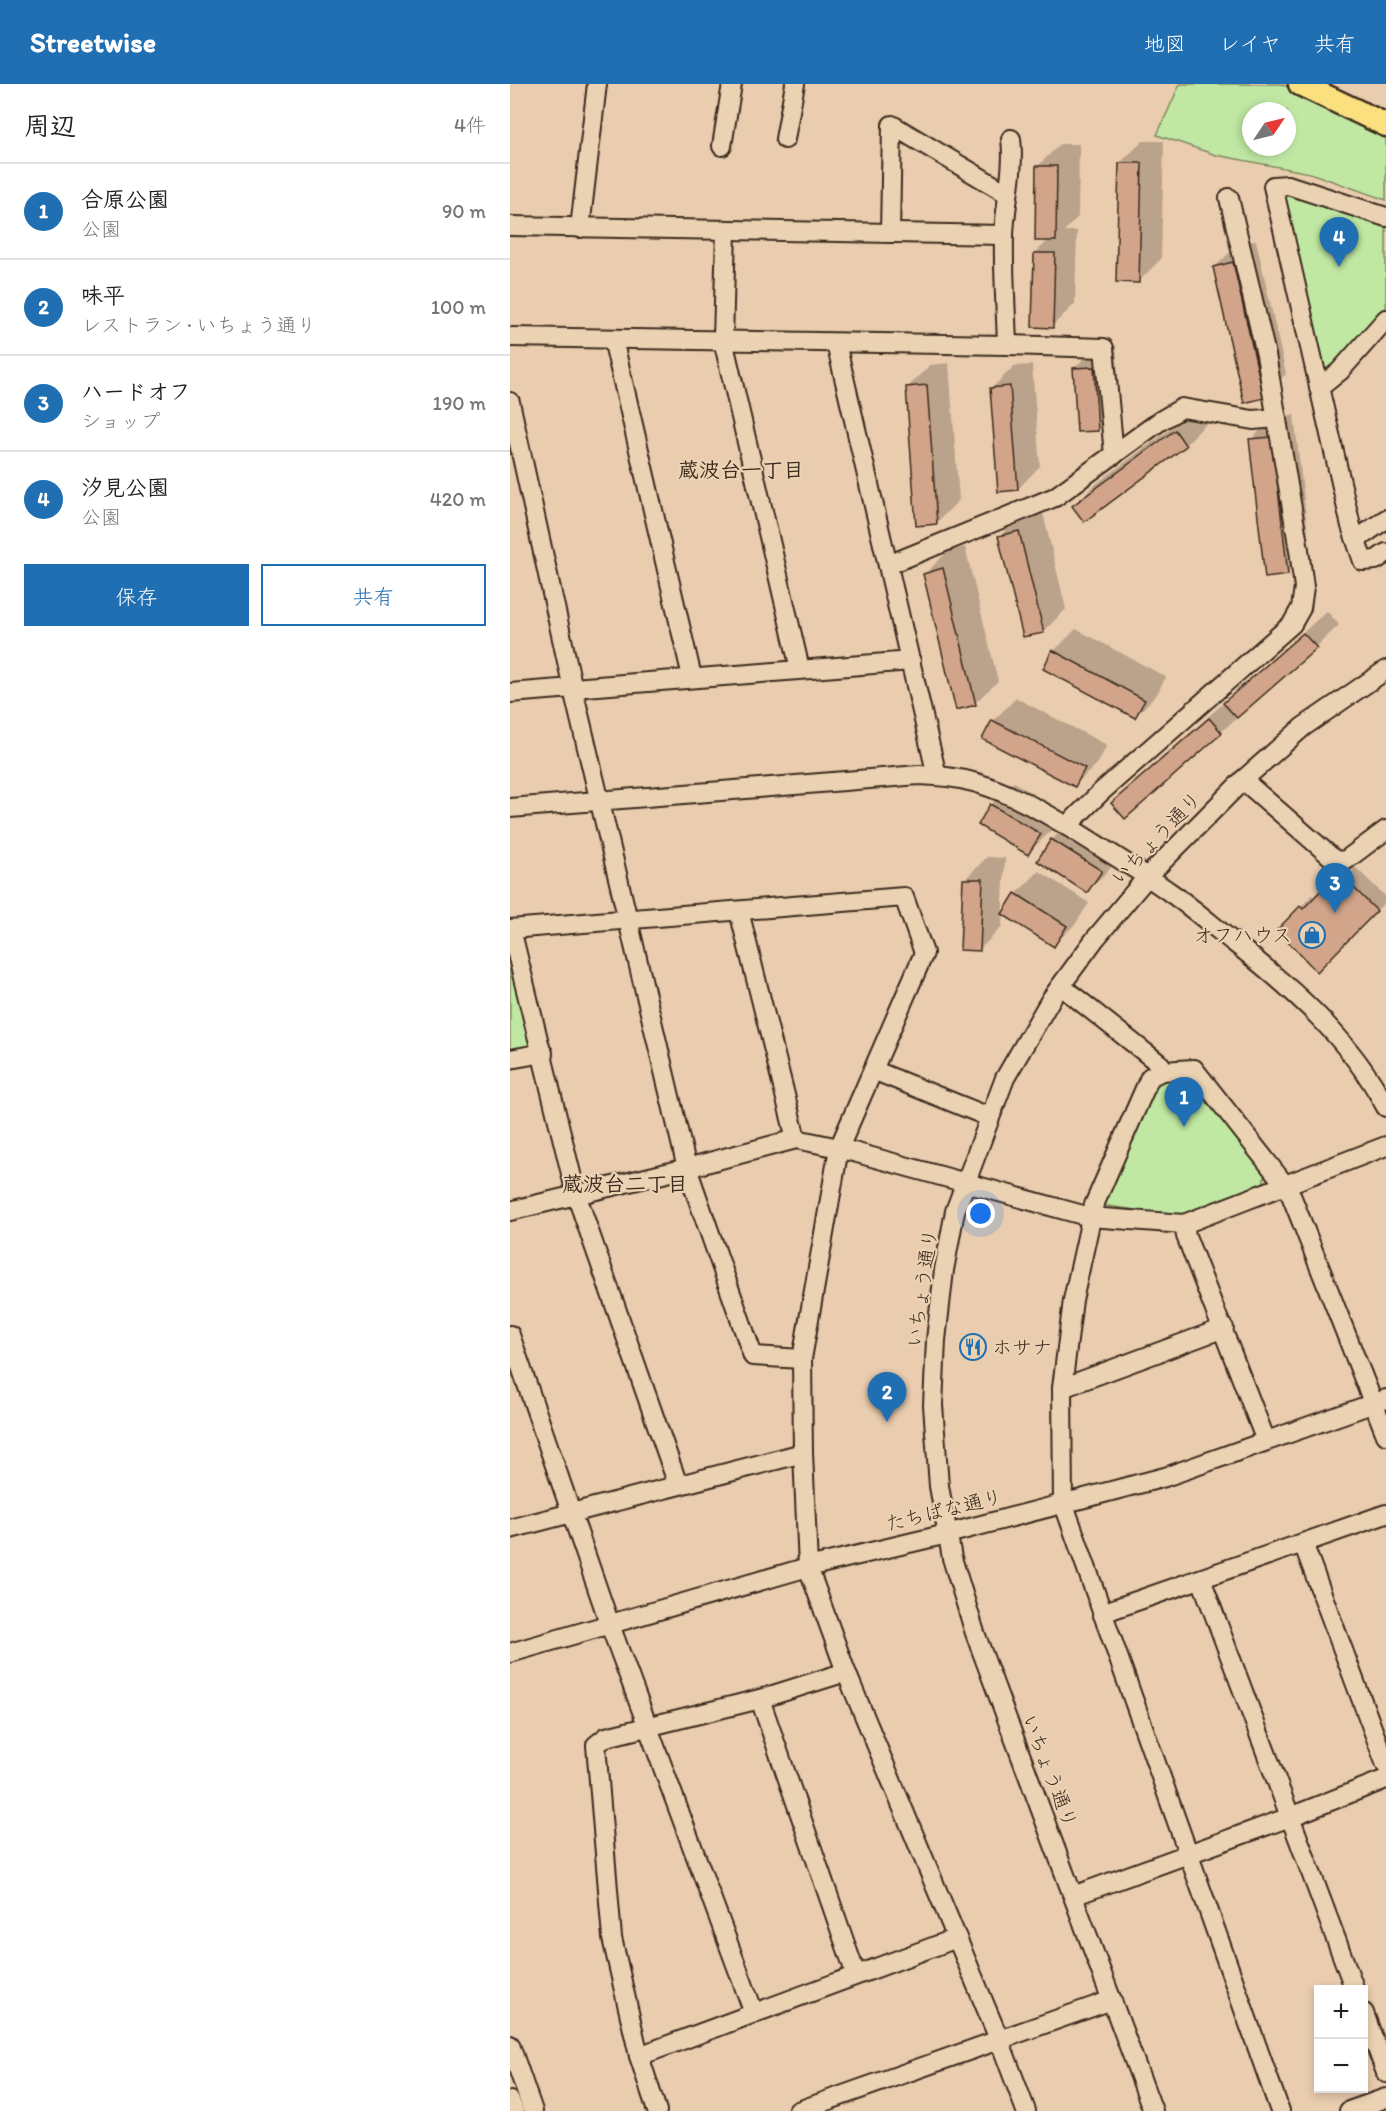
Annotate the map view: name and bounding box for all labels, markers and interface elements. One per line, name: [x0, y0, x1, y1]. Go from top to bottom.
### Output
text: Streetwise: [30, 25, 156, 59]
text: 地図: [1144, 31, 1186, 56]
text: レイヤ: [1219, 31, 1281, 56]
text: 共有: [1314, 31, 1356, 56]
north arrow: [1242, 102, 1296, 156]
text: 周辺: [24, 110, 76, 142]
text: 4件: [454, 113, 486, 137]
text: 合原公園: [81, 186, 169, 213]
text: 1: [39, 199, 48, 223]
text: 90 m: [442, 199, 486, 223]
text: 公園: [81, 217, 121, 241]
pin: 4: [1320, 218, 1358, 267]
text: 味平: [81, 282, 125, 309]
text: 2: [38, 295, 49, 319]
text: 100 m: [431, 295, 486, 319]
text: レストラン · いちょう通り: [81, 313, 316, 337]
text: ハードオフ: [81, 378, 191, 405]
text: 3: [38, 391, 49, 415]
text: 190 m: [433, 391, 486, 415]
text: ショップ: [81, 409, 160, 433]
district label: 蔵波台一丁目: [678, 457, 804, 482]
text: 汐見公園: [81, 474, 169, 501]
text: 4: [37, 487, 50, 511]
text: 420 m: [430, 487, 486, 511]
text: 公園: [81, 505, 121, 529]
button: 保存: [24, 564, 249, 626]
button: 共有: [261, 564, 486, 626]
street label: いちょう通り: [1106, 787, 1206, 889]
pin: 3: [1316, 864, 1354, 913]
shop icon: オフハウス: [1297, 920, 1327, 950]
place label: オフハウス: [1193, 923, 1292, 947]
pin: 1: [1164, 1078, 1204, 1127]
district label: 蔵波台二丁目: [562, 1171, 688, 1196]
your location: [966, 1199, 995, 1228]
street label: いちょう通り: [902, 1227, 942, 1349]
restaurant icon: ホサナ: [958, 1332, 988, 1362]
place label: ホサナ: [992, 1335, 1052, 1359]
pin: 2: [868, 1372, 907, 1422]
street label: たちばな通り: [883, 1484, 1005, 1536]
street label: いちょう通り: [1017, 1711, 1083, 1831]
map controls: [1314, 1985, 1368, 2093]
button: +: [1314, 1985, 1368, 2039]
button: −: [1314, 2039, 1368, 2093]

